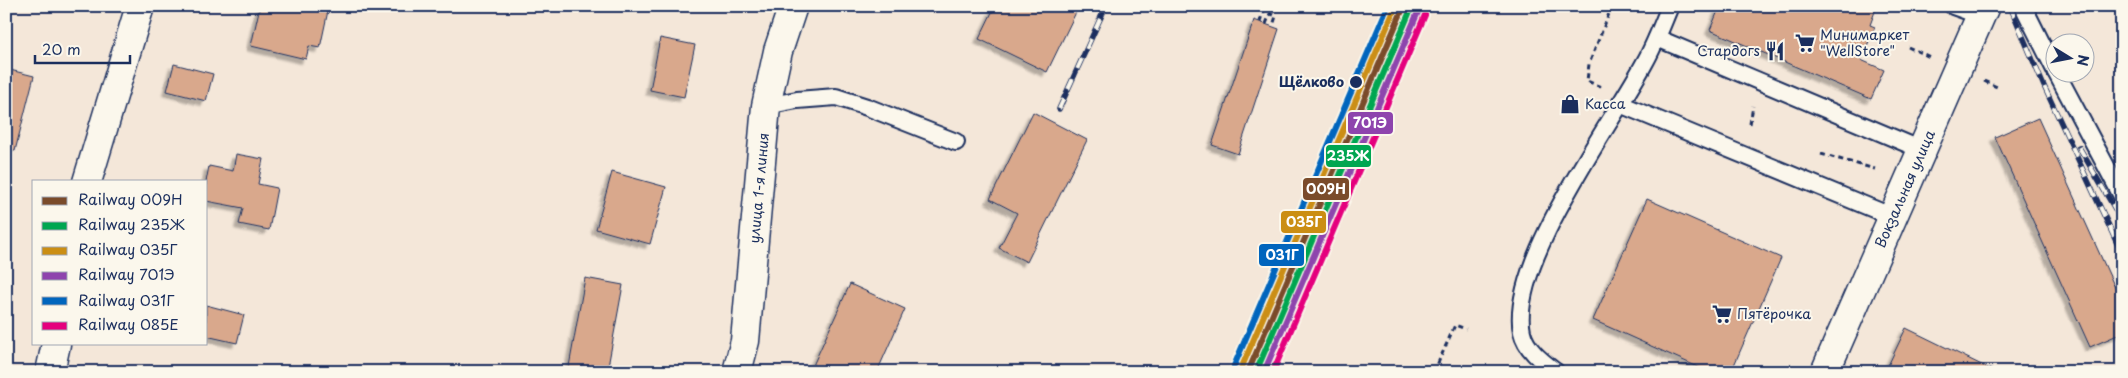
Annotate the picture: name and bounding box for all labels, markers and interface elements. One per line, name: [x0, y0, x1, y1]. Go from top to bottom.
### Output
place label: Минимаркет "WellStore": [1820, 24, 1910, 61]
scale bar: [35, 32, 130, 64]
supermarket icon: Минимаркет "WellStore": [1794, 32, 1816, 54]
north arrow: [2046, 32, 2096, 82]
text: 20 m: [42, 37, 81, 60]
place label: Стардогs: [1697, 40, 1760, 61]
restaurant icon: Стардогs: [1764, 40, 1786, 62]
text: N: [2072, 53, 2095, 68]
place label: Щёлково: [1279, 71, 1344, 92]
marker: Щёлково: [1348, 74, 1364, 90]
shop icon: Касса: [1559, 93, 1581, 115]
place label: Касса: [1585, 93, 1626, 114]
line badge: 701Э: [1347, 111, 1394, 135]
text: 701Э: [1353, 112, 1387, 133]
street label: Вокзальная улица: [1869, 126, 1940, 251]
street label: улица 1-я линия: [743, 132, 774, 244]
line badge: 235Ж: [1325, 144, 1372, 168]
text: 235Ж: [1327, 145, 1369, 166]
line badge: 009Н: [1302, 177, 1350, 201]
text: 009Н: [1306, 178, 1346, 199]
legend: [32, 180, 208, 346]
text: Railway 009Н: [78, 187, 183, 210]
line badge: 035Г: [1280, 210, 1327, 234]
text: 035Г: [1286, 211, 1322, 232]
text: Railway 235Ж: [78, 212, 185, 235]
text: Railway 035Г: [78, 237, 178, 260]
line badge: 031Г: [1258, 243, 1305, 267]
text: 031Г: [1265, 244, 1299, 265]
text: Railway 701Э: [78, 262, 175, 285]
text: Railway 031Г: [78, 288, 175, 311]
supermarket icon: Пятёрочка: [1711, 303, 1733, 325]
place label: Пятёрочка: [1737, 303, 1811, 324]
text: Railway 085Е: [78, 312, 179, 335]

